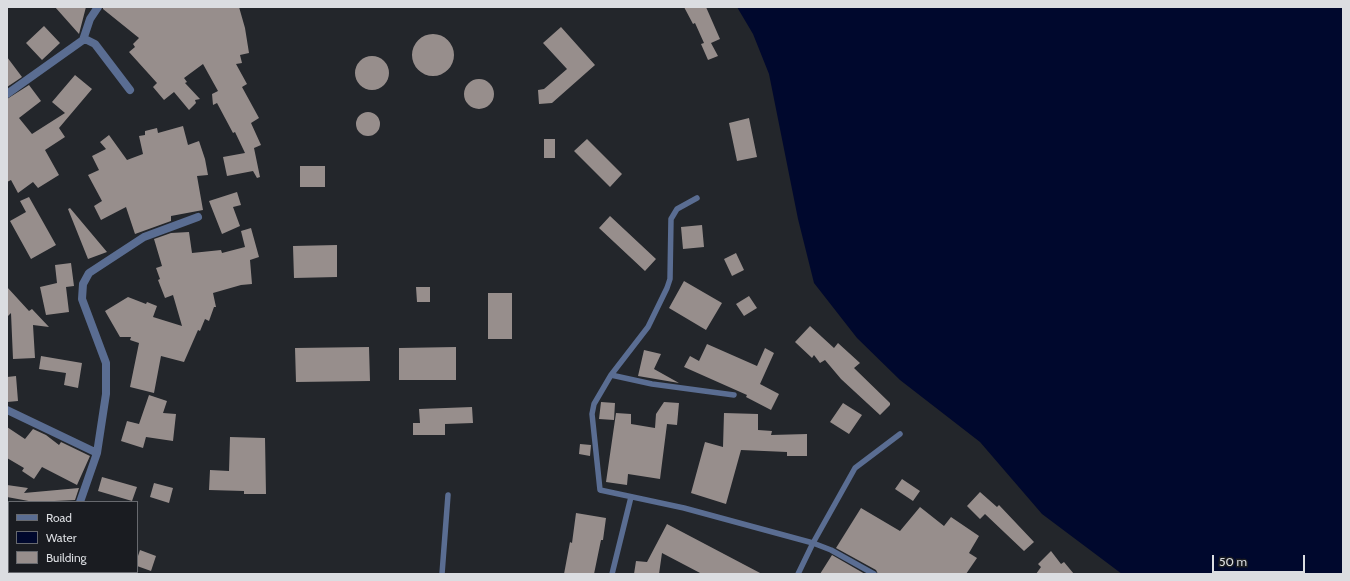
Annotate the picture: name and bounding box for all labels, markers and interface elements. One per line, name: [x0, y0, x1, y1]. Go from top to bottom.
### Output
legend: [8, 501, 138, 573]
text: Road: [46, 510, 72, 525]
text: Water: [46, 530, 76, 545]
scale bar: [1214, 547, 1307, 573]
text: Building: [46, 550, 87, 565]
text: 50 m: [1219, 554, 1247, 569]

